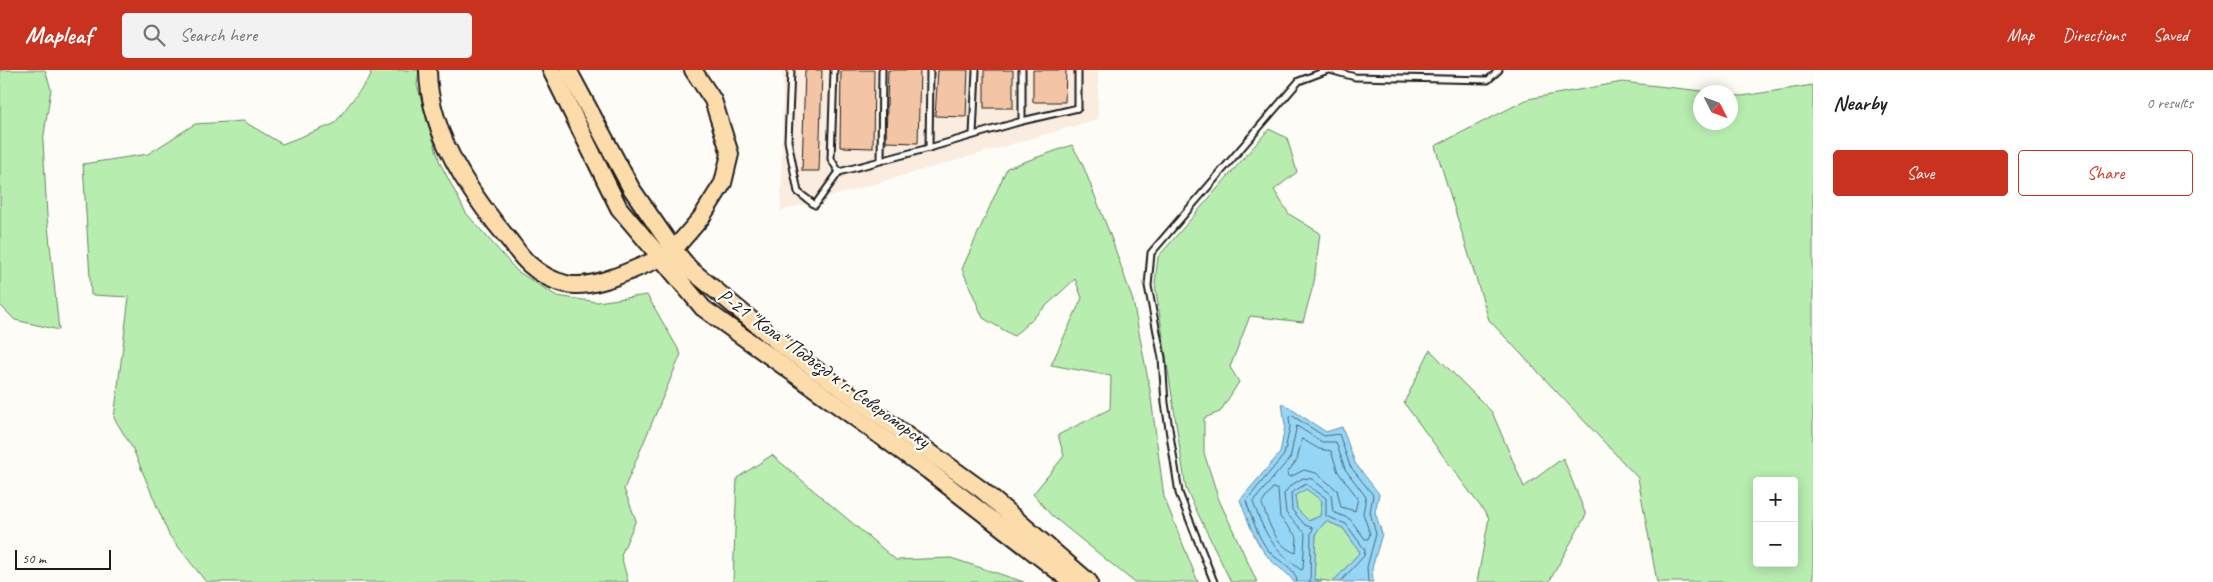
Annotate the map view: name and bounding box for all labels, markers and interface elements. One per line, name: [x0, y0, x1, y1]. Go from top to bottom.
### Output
search box: [122, 13, 472, 58]
text: Mapleaf: [25, 20, 92, 50]
icon: search: [140, 21, 168, 49]
text: Search here: [180, 23, 257, 47]
text: Map: [2007, 24, 2034, 46]
text: Directions: [2062, 24, 2125, 46]
text: Saved: [2153, 24, 2188, 46]
north arrow: [1693, 85, 1738, 130]
text: Nearby: [1833, 90, 1886, 116]
text: 0 results: [2146, 93, 2193, 113]
button: Save: [1833, 150, 2008, 196]
button: Share: [2018, 150, 2193, 196]
street label: Р-21 "Кола" Подъезд к г. Североморску: [713, 283, 936, 455]
map controls: [1753, 477, 1798, 567]
button: +: [1753, 477, 1798, 522]
button: −: [1753, 522, 1798, 567]
scale bar: [15, 547, 111, 570]
text: 50 m: [22, 550, 46, 567]

